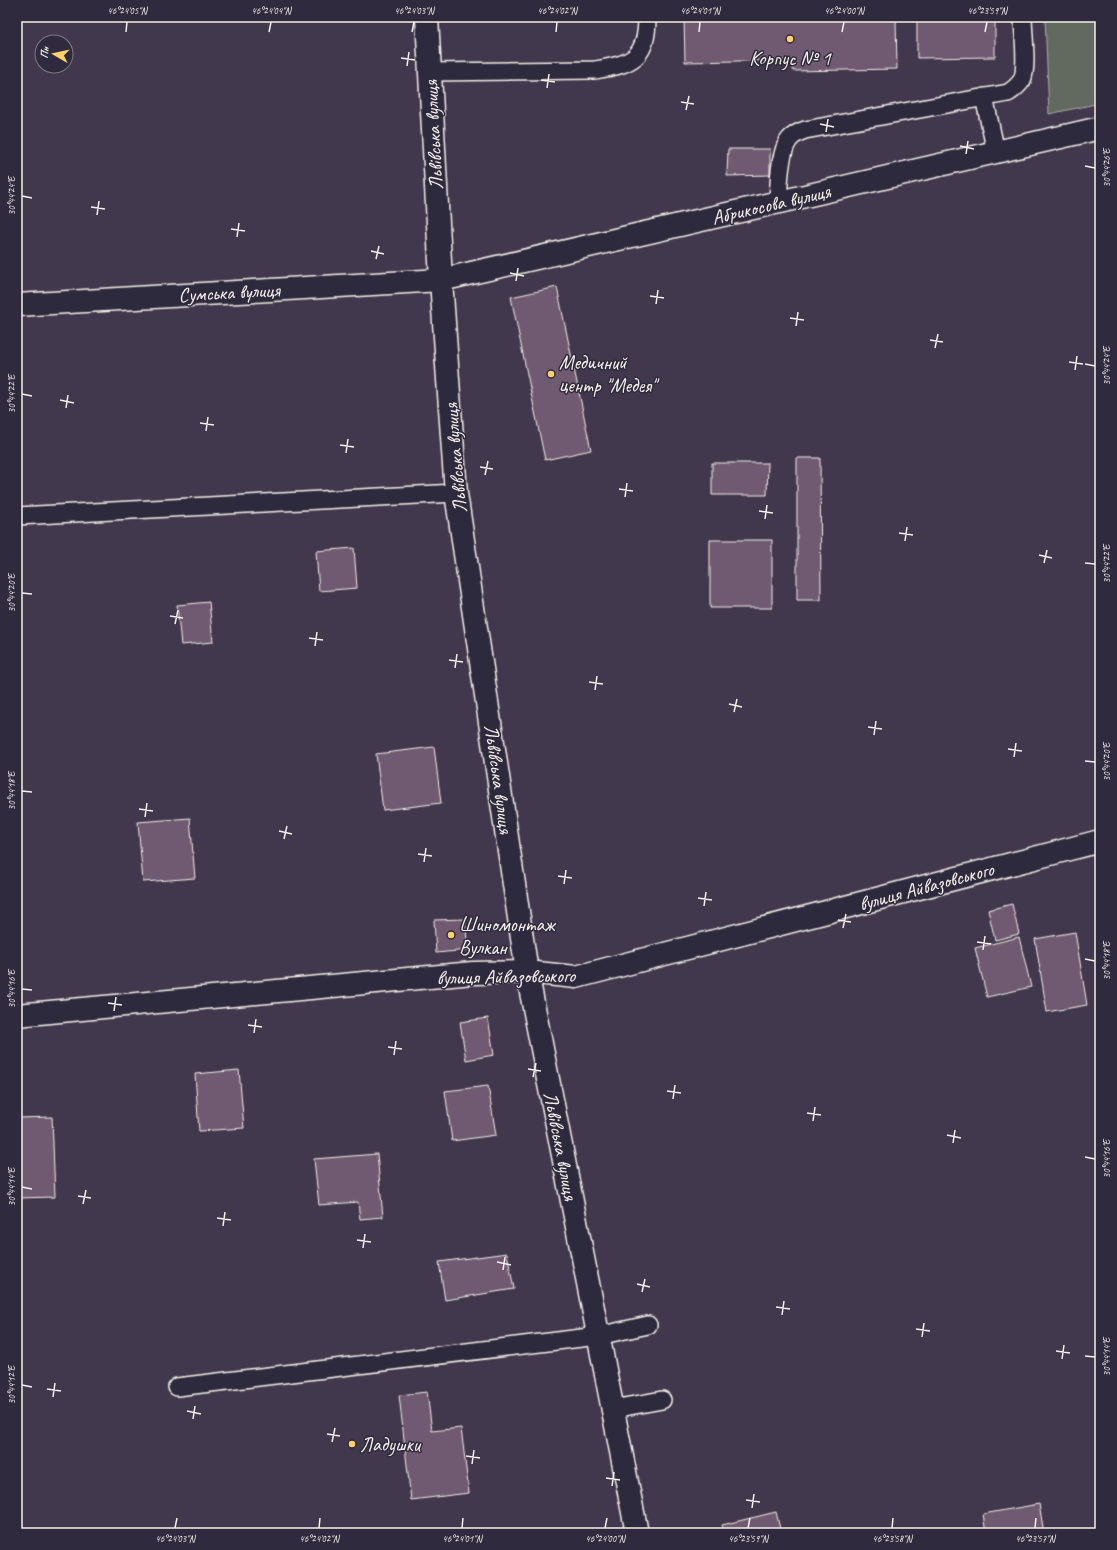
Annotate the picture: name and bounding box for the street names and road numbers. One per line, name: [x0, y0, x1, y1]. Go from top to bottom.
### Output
street label: Львівська вулиця: [418, 79, 449, 191]
street label: Абрикосова вулиця: [709, 179, 834, 230]
street label: Сумська вулиця: [178, 277, 282, 308]
street label: Львівська вулиця: [438, 401, 473, 514]
street label: Львівська вулиця: [478, 723, 519, 836]
street label: вулиця Айвазовського: [856, 856, 997, 916]
street label: вулиця Айвазовського: [436, 963, 576, 990]
street label: Львівська вулиця: [538, 1090, 583, 1203]

